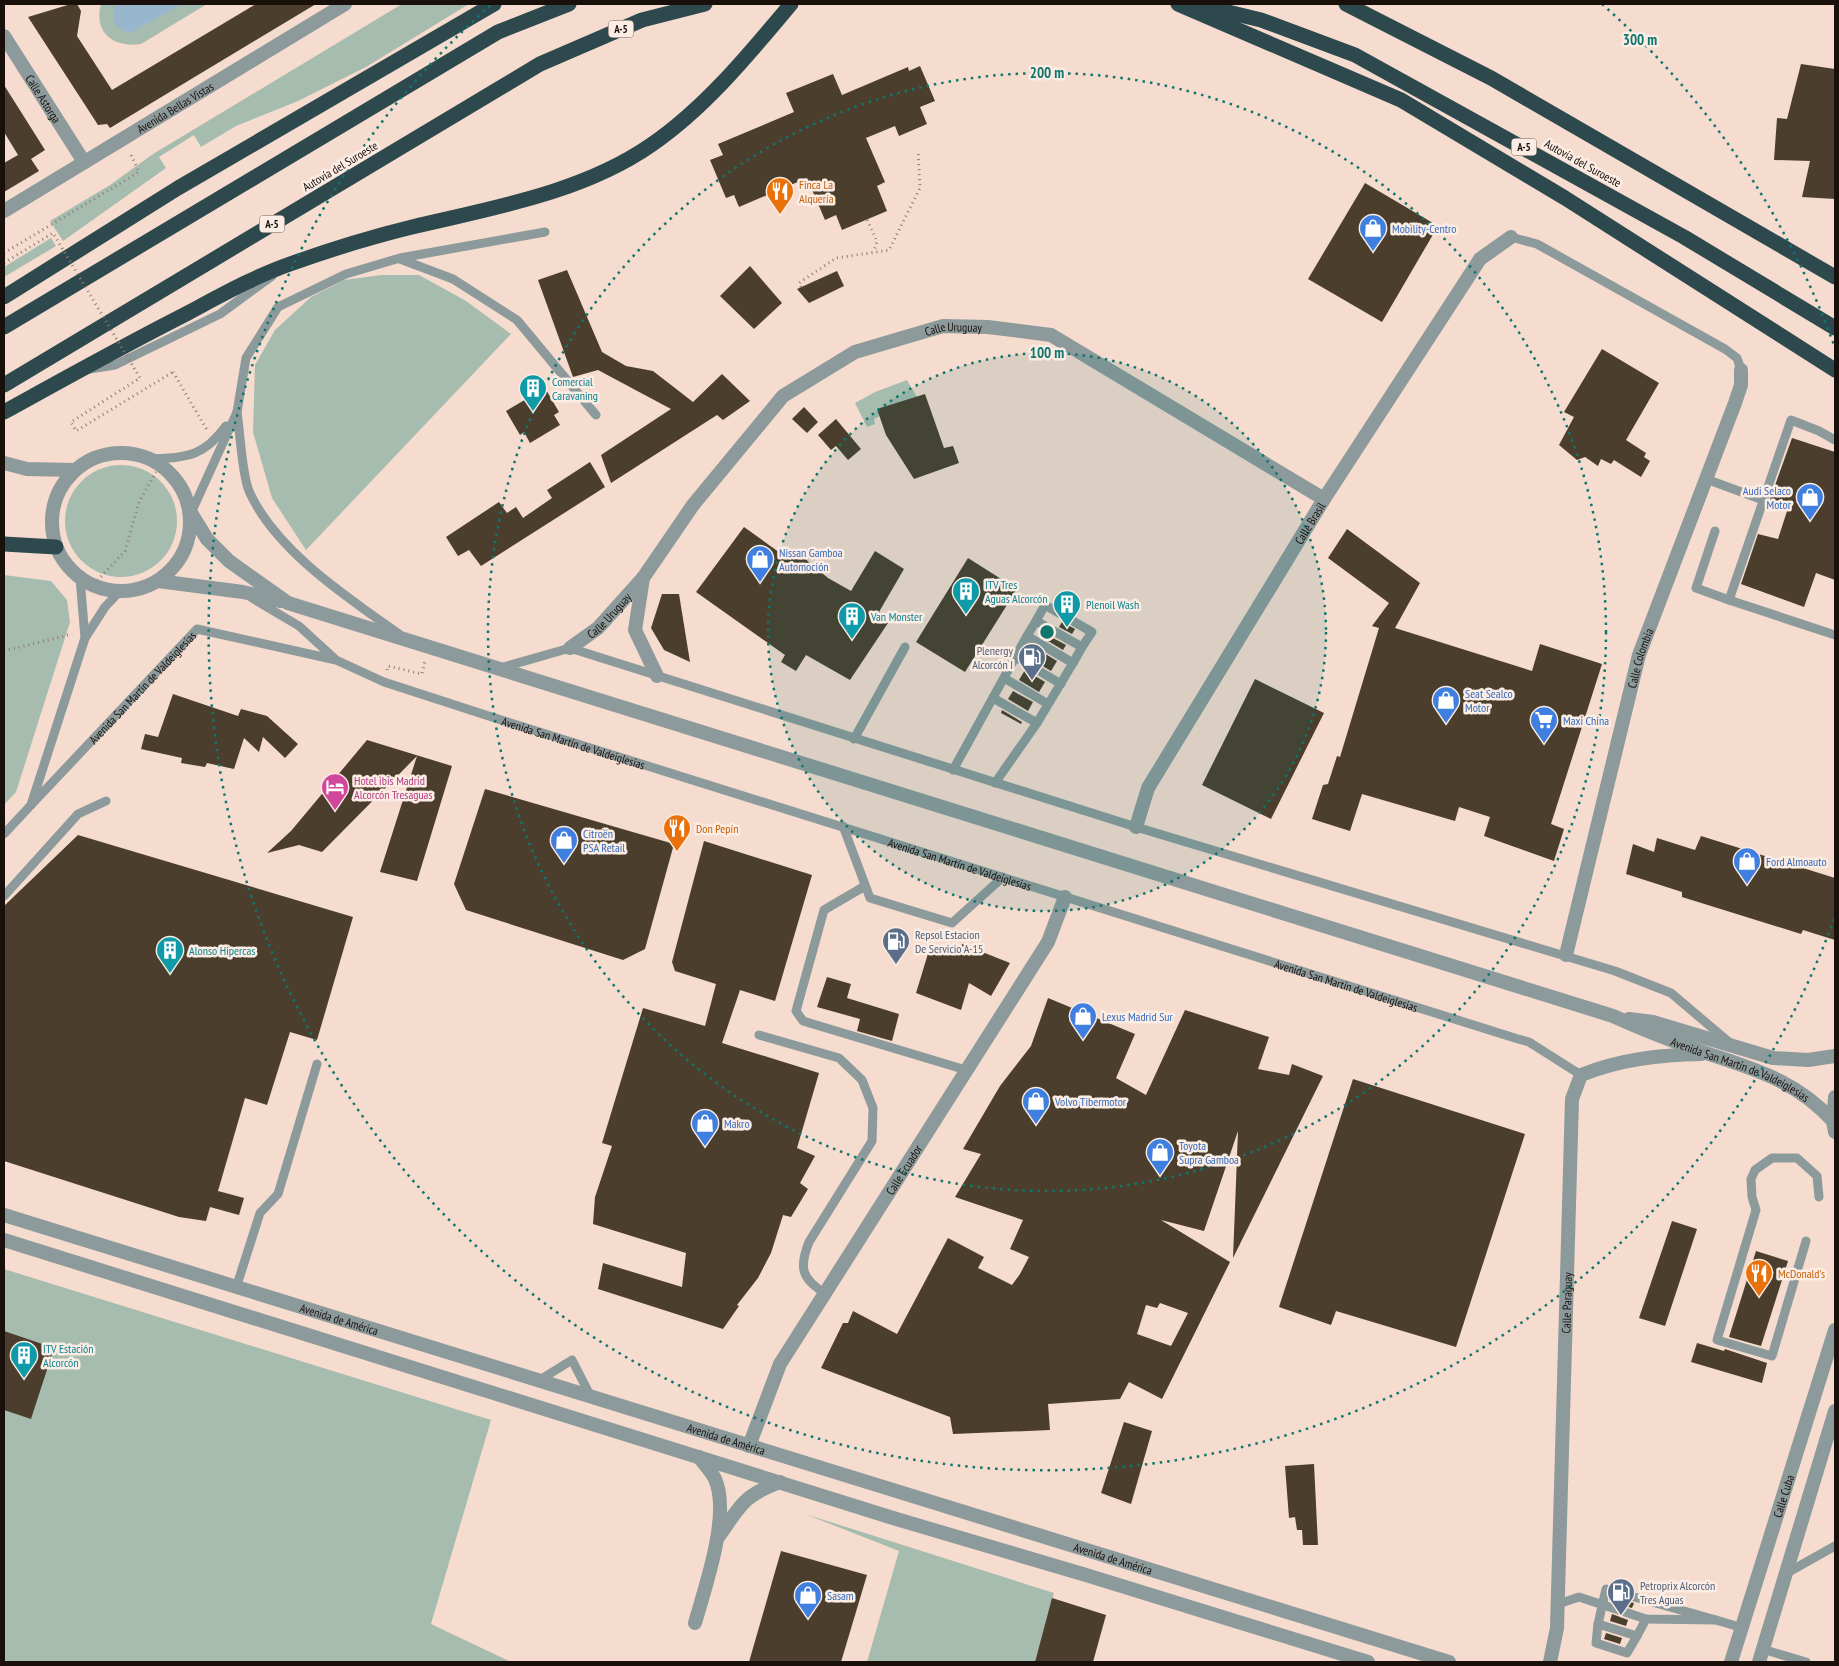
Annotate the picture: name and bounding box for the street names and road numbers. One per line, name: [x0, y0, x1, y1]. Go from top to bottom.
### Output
road number: A-5: [608, 20, 634, 38]
street label: Calle Astorga: [23, 71, 65, 126]
street label: Avenida Bellas Vistas: [134, 78, 216, 136]
street label: Autovía del Suroeste: [1542, 136, 1624, 190]
street label: Autovía del Suroeste: [300, 138, 380, 194]
road number: A-5: [1512, 138, 1536, 156]
road number: A-5: [260, 215, 284, 232]
street label: Calle Uruguay: [923, 318, 983, 339]
street label: Calle Brasil: [1291, 499, 1328, 547]
street label: Calle Uruguay: [584, 589, 634, 641]
street label: Calle Colombia: [1624, 626, 1656, 690]
street label: Avenida San Martín de Valdeiglesias: [85, 628, 199, 747]
street label: Avenida San Martín de Valdeiglesias: [500, 713, 647, 772]
street label: Avenida San Martín de Valdeiglesias: [886, 834, 1033, 893]
street label: Avenida San Martín de Valdeiglesias: [1273, 956, 1420, 1015]
street label: Avenida San Martín de Valdeiglesias: [1669, 1033, 1813, 1105]
street label: Calle Ecuador: [882, 1141, 925, 1197]
street label: Calle Paraguay: [1558, 1272, 1575, 1334]
street label: Avenida de América: [298, 1300, 381, 1338]
street label: Avenida de América: [685, 1419, 767, 1458]
street label: Calle Cuba: [1769, 1473, 1797, 1519]
street label: Avenida de América: [1072, 1539, 1154, 1577]

